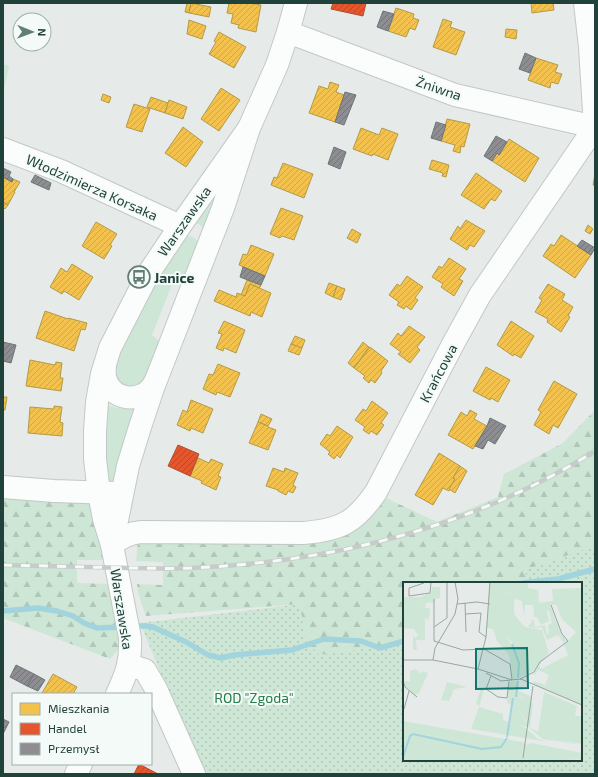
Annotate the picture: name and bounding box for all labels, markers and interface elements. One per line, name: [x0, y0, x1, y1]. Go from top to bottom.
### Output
north arrow: [12, 12, 52, 52]
text: N: [36, 28, 49, 36]
street label: Żniwna: [414, 72, 464, 104]
street label: Włodzimierza Korsaka: [23, 150, 161, 224]
street label: Warszawska: [154, 183, 214, 259]
bus stop icon: Janice: [126, 264, 152, 290]
place label: Janice: [154, 269, 195, 286]
street label: Krańcowa: [416, 341, 460, 405]
street label: Warszawska: [107, 567, 137, 651]
inset map: [403, 582, 582, 761]
park label: ROD "Zgoda": [214, 689, 294, 706]
legend: [12, 693, 152, 765]
text: Mieszkania: [48, 701, 109, 715]
text: Handel: [48, 721, 87, 735]
text: Przemysł: [48, 741, 99, 755]

